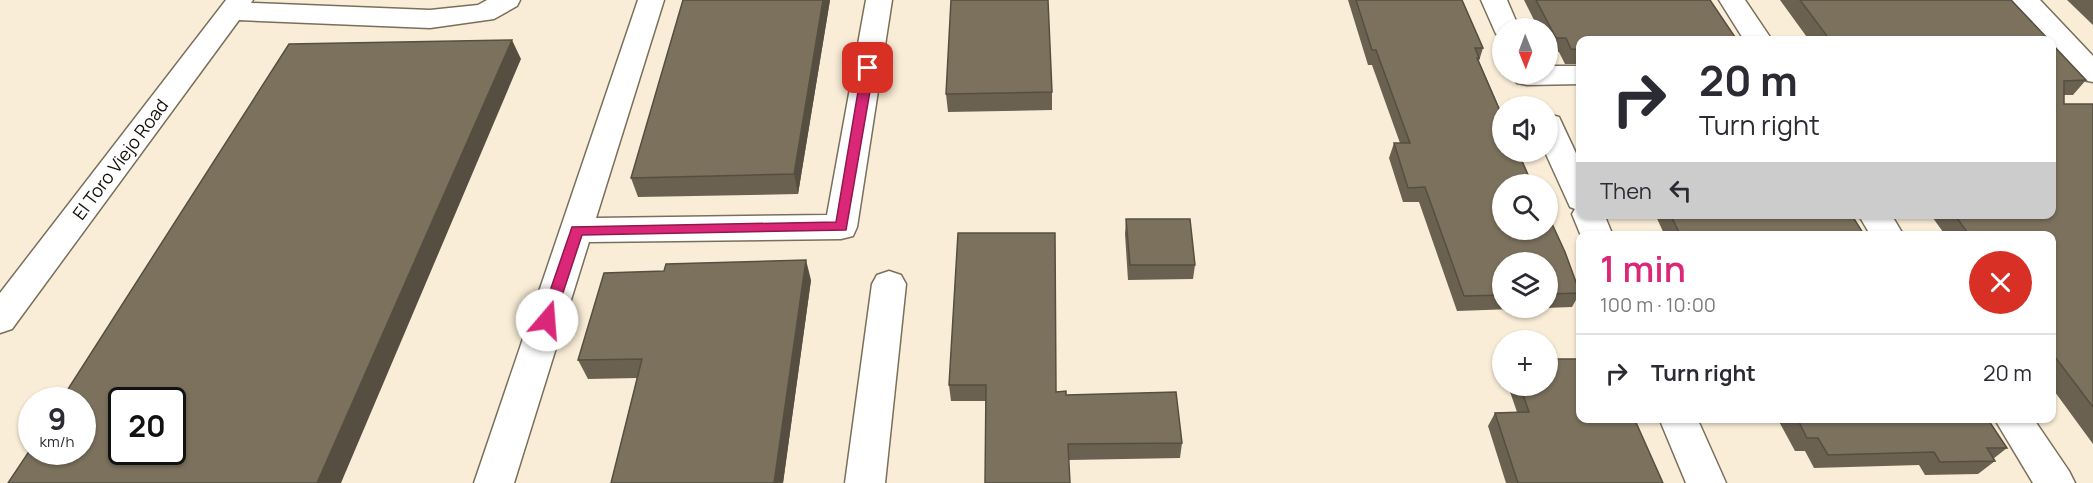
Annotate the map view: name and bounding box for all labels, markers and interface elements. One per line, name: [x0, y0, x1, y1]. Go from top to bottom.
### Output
north arrow: [1492, 18, 1558, 84]
map controls: [1492, 18, 1558, 396]
pin: [842, 42, 893, 93]
icon: arrive: [851, 51, 884, 84]
text: 20 m: [1699, 51, 1798, 109]
icon: right: [1600, 60, 1678, 138]
street label: El Toro Viejo Road: [67, 94, 173, 224]
button: sound: [1492, 96, 1558, 162]
text: Turn right: [1699, 106, 1820, 143]
button: search: [1492, 174, 1558, 240]
icon: left: [1664, 174, 1697, 207]
text: Then: [1600, 176, 1652, 206]
text: 1 min: [1600, 244, 1686, 293]
button: close: [1969, 251, 2032, 314]
button: layers: [1492, 252, 1558, 318]
position arrow: [515, 288, 579, 352]
text: 100 m · 10:00: [1600, 291, 1716, 318]
button: +: [1492, 330, 1558, 396]
icon: right: [1600, 357, 1633, 390]
text: Turn right: [1651, 358, 1756, 388]
text: 20 m: [1983, 358, 2032, 388]
speed limit sign: 20: [108, 387, 186, 465]
text: 9: [48, 398, 66, 439]
text: km/h: [40, 431, 74, 452]

